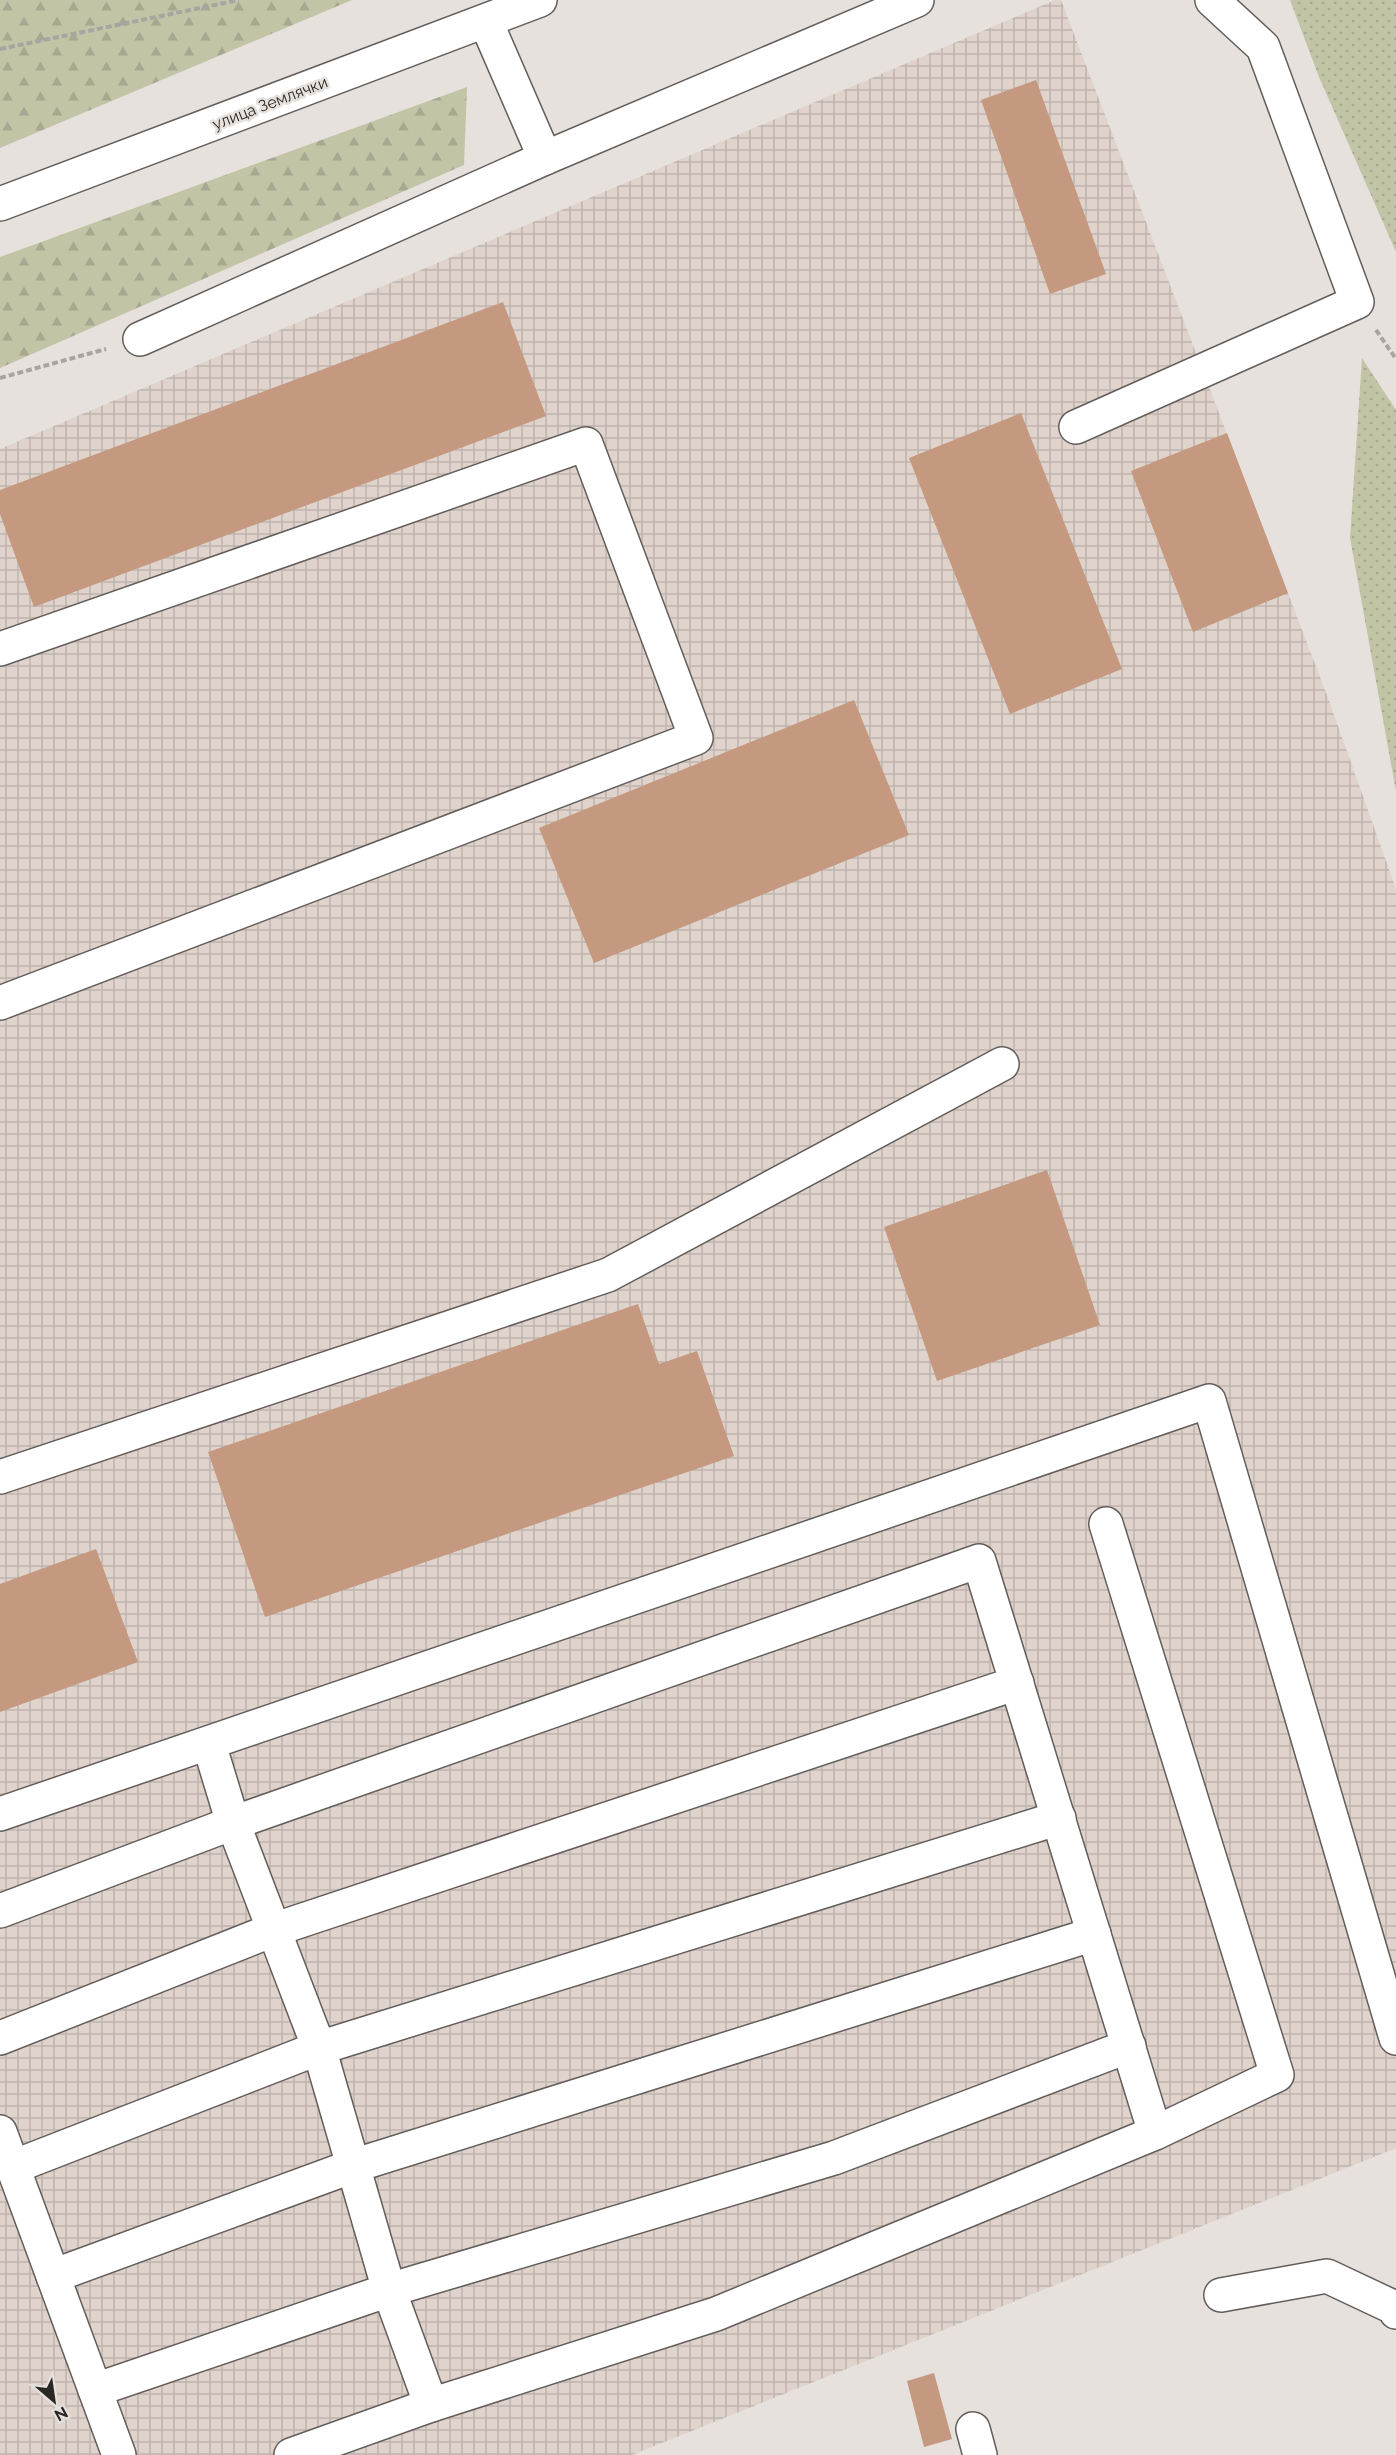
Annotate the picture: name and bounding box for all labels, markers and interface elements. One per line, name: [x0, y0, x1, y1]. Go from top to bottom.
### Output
street label: улица Землячки: [210, 72, 330, 134]
north arrow: [24, 2371, 84, 2431]
text: N: [51, 2402, 71, 2425]

